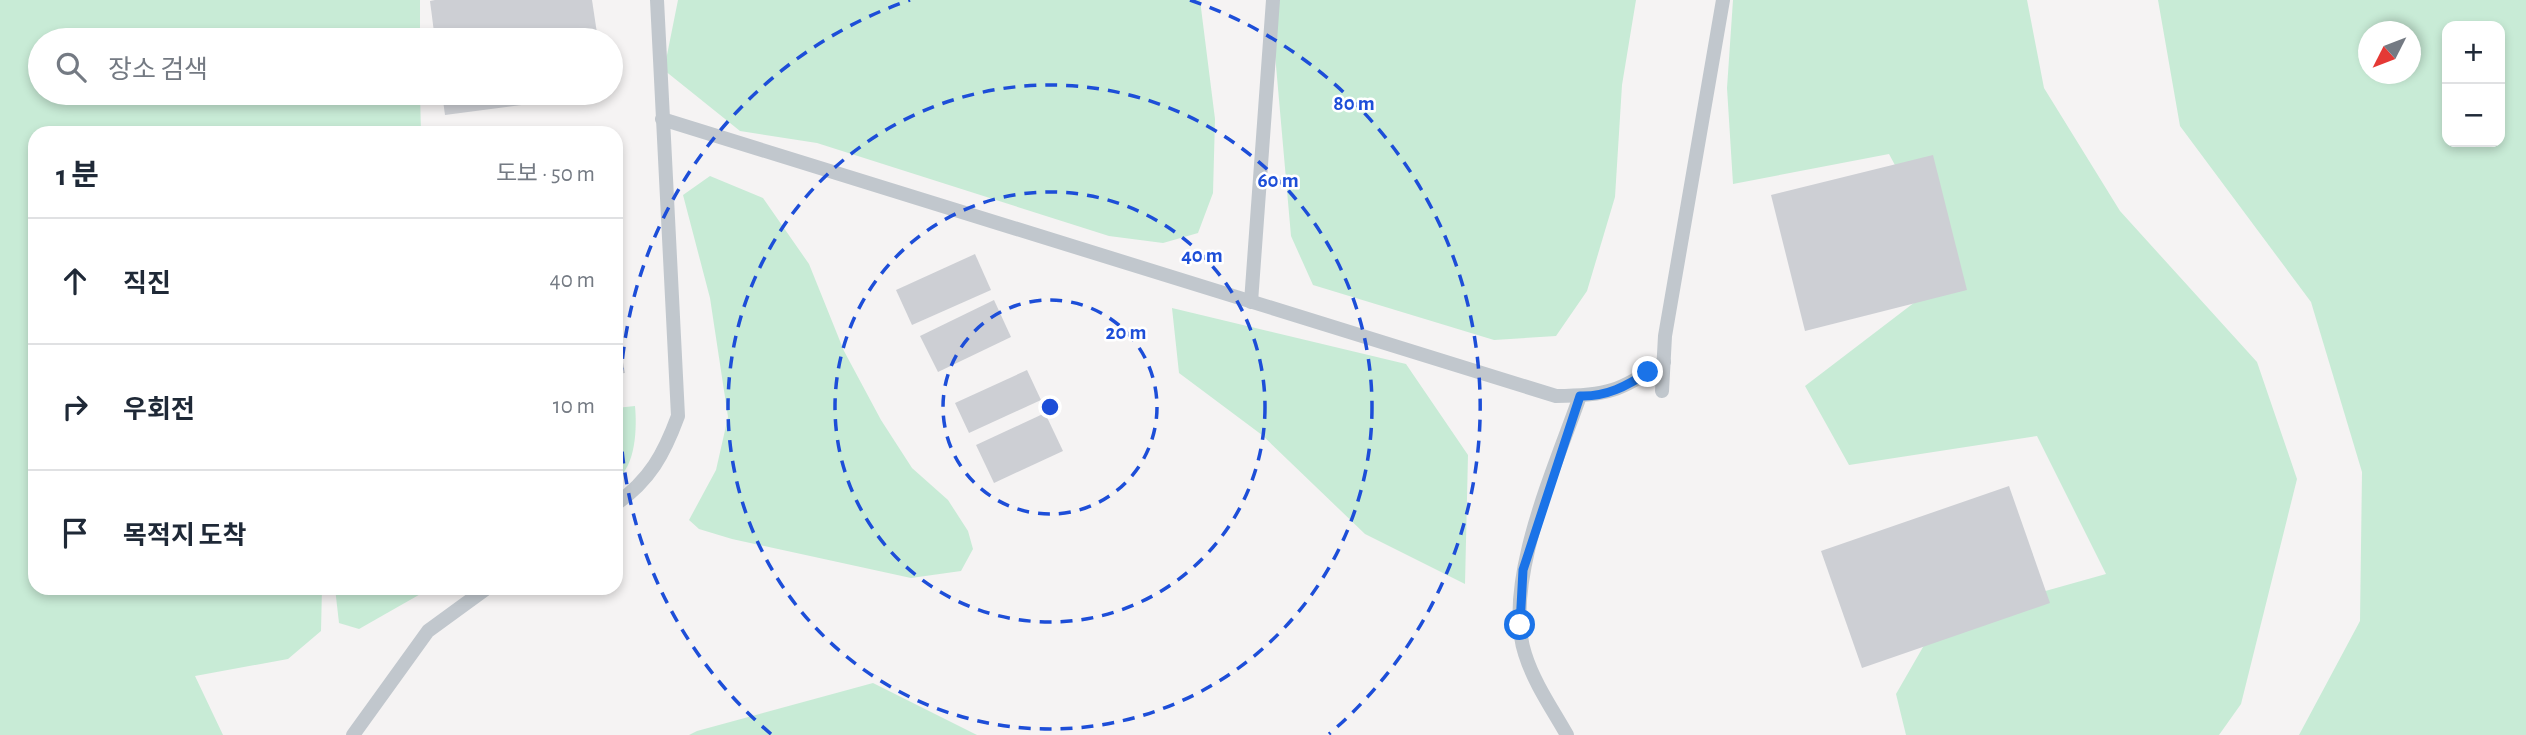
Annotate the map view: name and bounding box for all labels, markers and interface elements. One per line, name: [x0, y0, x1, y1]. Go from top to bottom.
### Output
north arrow: [2358, 21, 2421, 84]
map controls: [2442, 21, 2505, 147]
button: +: [2442, 21, 2505, 84]
search box: [28, 28, 623, 105]
icon: search: [52, 48, 90, 86]
text: 장소 검색: [108, 57, 208, 83]
button: −: [2442, 84, 2505, 147]
text: 80 m: [1333, 93, 1375, 114]
text: 1 분: [56, 161, 99, 191]
text: 도보 · 50 m: [496, 163, 595, 186]
text: 60 m: [1257, 170, 1299, 191]
text: 40 m: [1181, 245, 1223, 266]
icon: ahead: [56, 262, 94, 300]
text: 40 m: [550, 269, 595, 292]
text: 직진: [123, 271, 171, 297]
text: 20 m: [1106, 322, 1146, 343]
route end: [1632, 356, 1663, 387]
icon: right: [56, 388, 94, 426]
text: 10 m: [553, 395, 595, 418]
centre of rings: [1038, 395, 1062, 419]
text: 우회전: [123, 397, 195, 423]
icon: arrive: [56, 514, 94, 552]
text: 목적지 도착: [123, 523, 247, 549]
route start: [1504, 609, 1535, 640]

